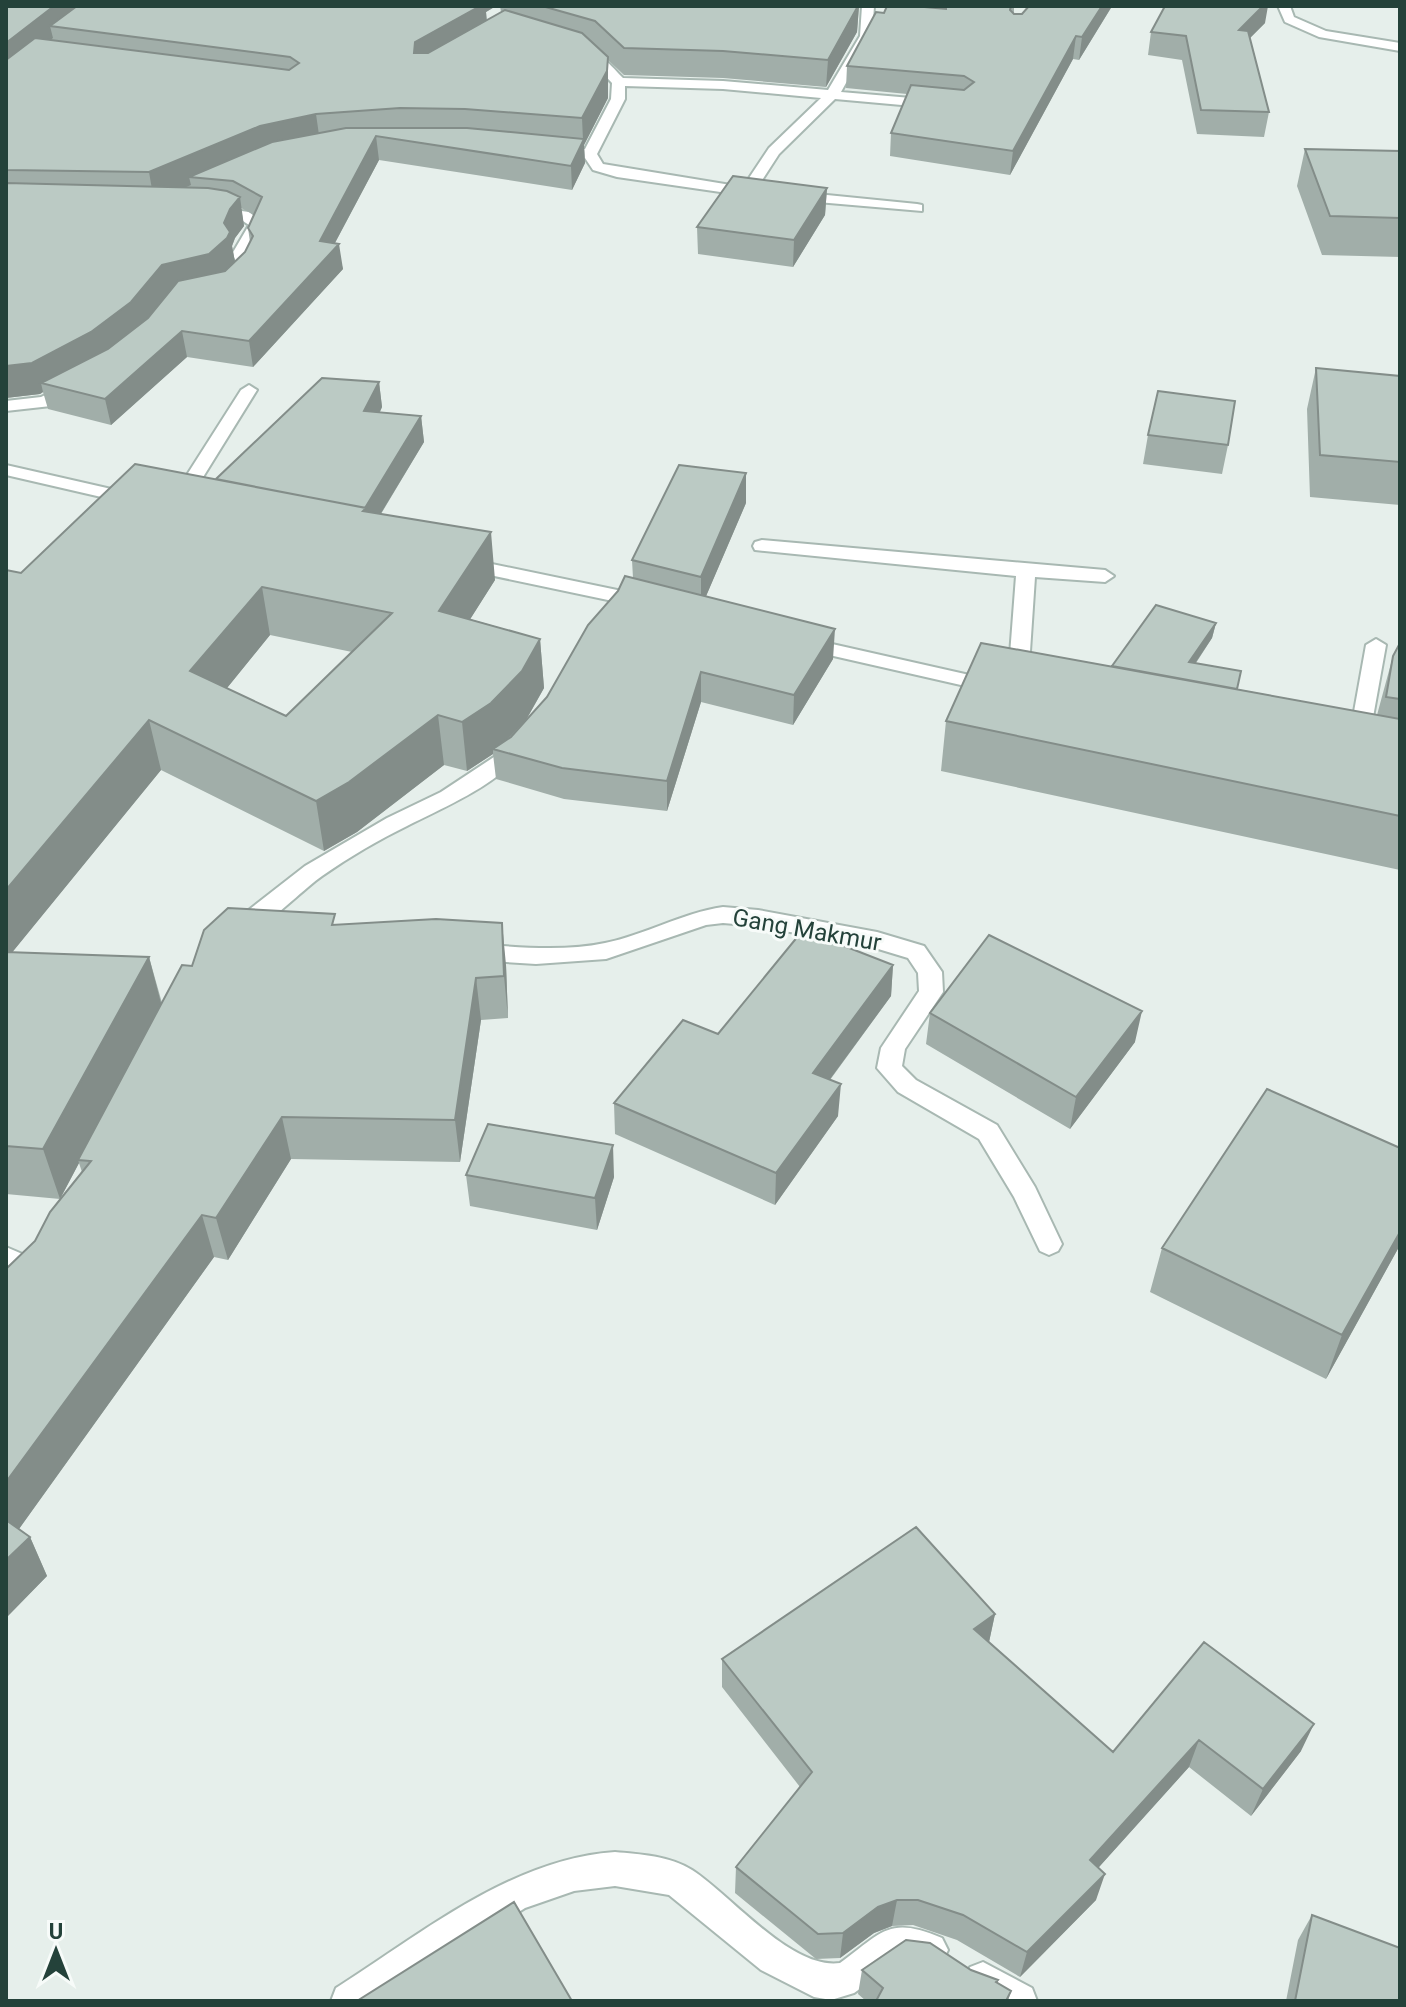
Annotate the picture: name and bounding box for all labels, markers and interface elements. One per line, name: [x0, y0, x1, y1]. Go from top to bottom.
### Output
street label: Gang Makmur: [730, 903, 884, 957]
north arrow: [16, 1911, 96, 1991]
text: U: [49, 1919, 63, 1944]

